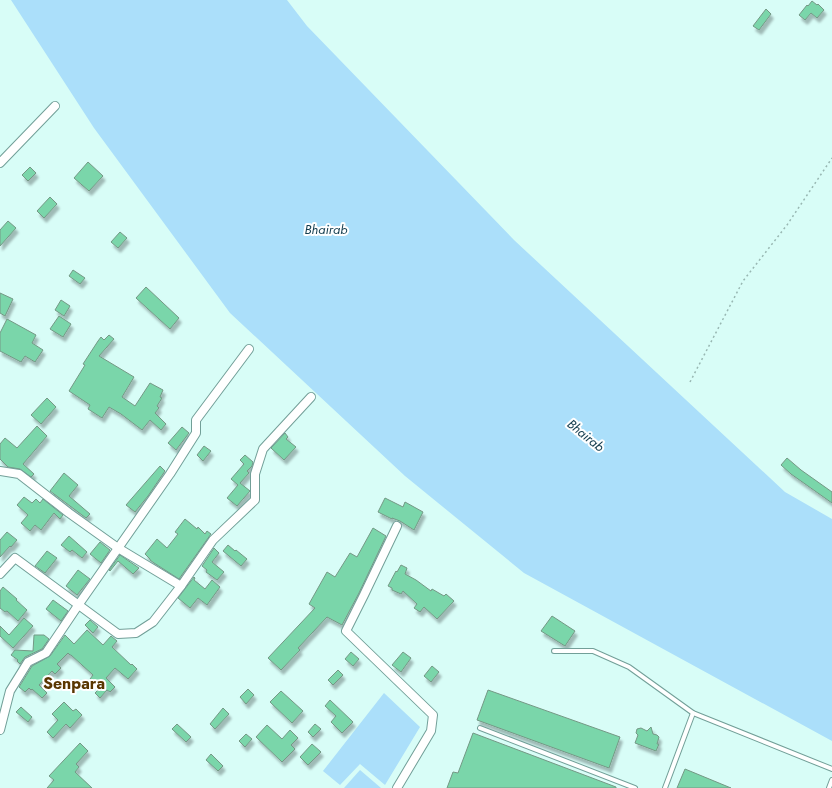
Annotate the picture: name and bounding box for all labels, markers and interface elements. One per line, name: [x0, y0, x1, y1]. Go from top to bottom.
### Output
water label: Bhairab: [305, 220, 348, 239]
water label: Bhairab: [563, 415, 609, 457]
district label: Senpara: [43, 672, 105, 695]

